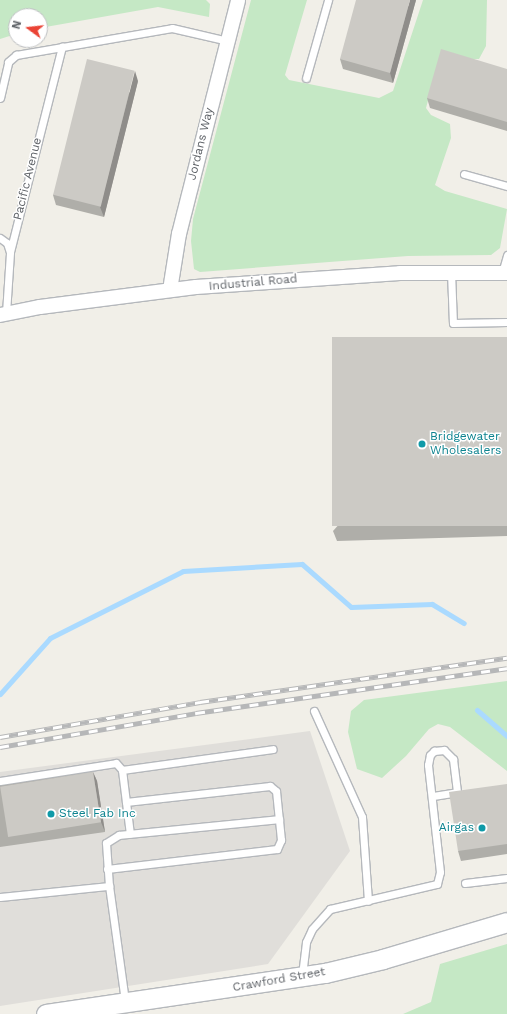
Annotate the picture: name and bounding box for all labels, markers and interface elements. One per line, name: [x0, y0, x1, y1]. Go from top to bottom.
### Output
north arrow: [8, 8, 48, 48]
text: N: [10, 19, 24, 31]
street label: Jordans Way: [185, 106, 217, 182]
street label: Pacific Avenue: [11, 136, 45, 222]
street label: Industrial Road: [208, 272, 298, 294]
place label: Bridgewater Wholesalers: [430, 430, 501, 458]
marker: Bridgewater Wholesalers: [417, 439, 427, 449]
place label: Steel Fab Inc: [59, 807, 136, 821]
marker: Steel Fab Inc: [46, 809, 56, 819]
place label: Airgas: [439, 821, 474, 835]
marker: Airgas: [477, 823, 487, 833]
street label: Crawford Street: [232, 965, 326, 995]

